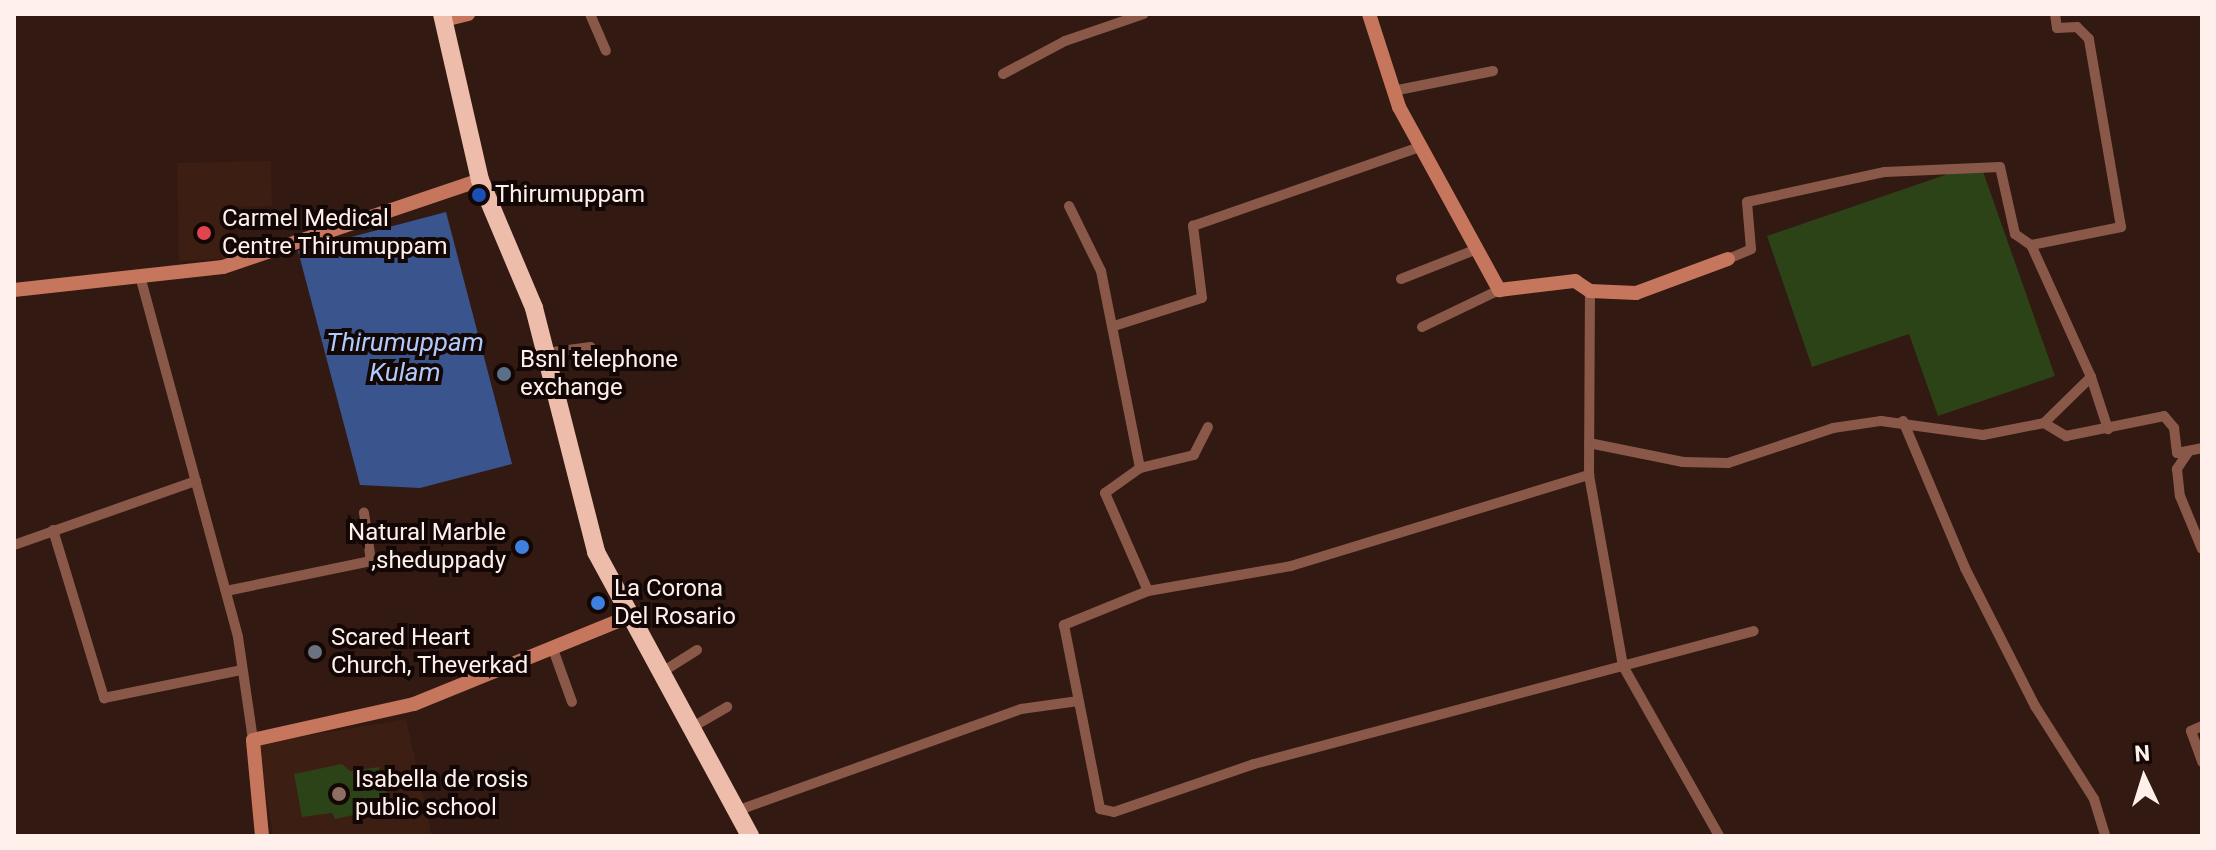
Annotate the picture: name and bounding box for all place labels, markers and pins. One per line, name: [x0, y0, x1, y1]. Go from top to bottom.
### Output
place label: Thirumuppam: [495, 181, 645, 209]
marker: Thirumuppam: [470, 186, 488, 204]
place label: Carmel Medical Centre Thirumuppam: [222, 205, 448, 261]
marker: Carmel Medical Centre Thirumuppam: [193, 222, 215, 244]
place label: Bsnl telephone exchange: [520, 346, 678, 402]
marker: Bsnl telephone exchange: [495, 365, 513, 383]
place label: Natural Marble ,sheduppady: [348, 519, 506, 575]
marker: Natural Marble ,sheduppady: [513, 538, 531, 556]
place label: La Corona Del Rosario: [614, 575, 736, 631]
marker: La Corona Del Rosario: [589, 594, 607, 612]
place label: Scared Heart Church, Theverkad: [331, 624, 529, 680]
marker: Scared Heart Church, Theverkad: [306, 643, 324, 661]
place label: Isabella de rosis public school: [355, 766, 528, 822]
marker: Isabella de rosis public school: [330, 785, 348, 803]

